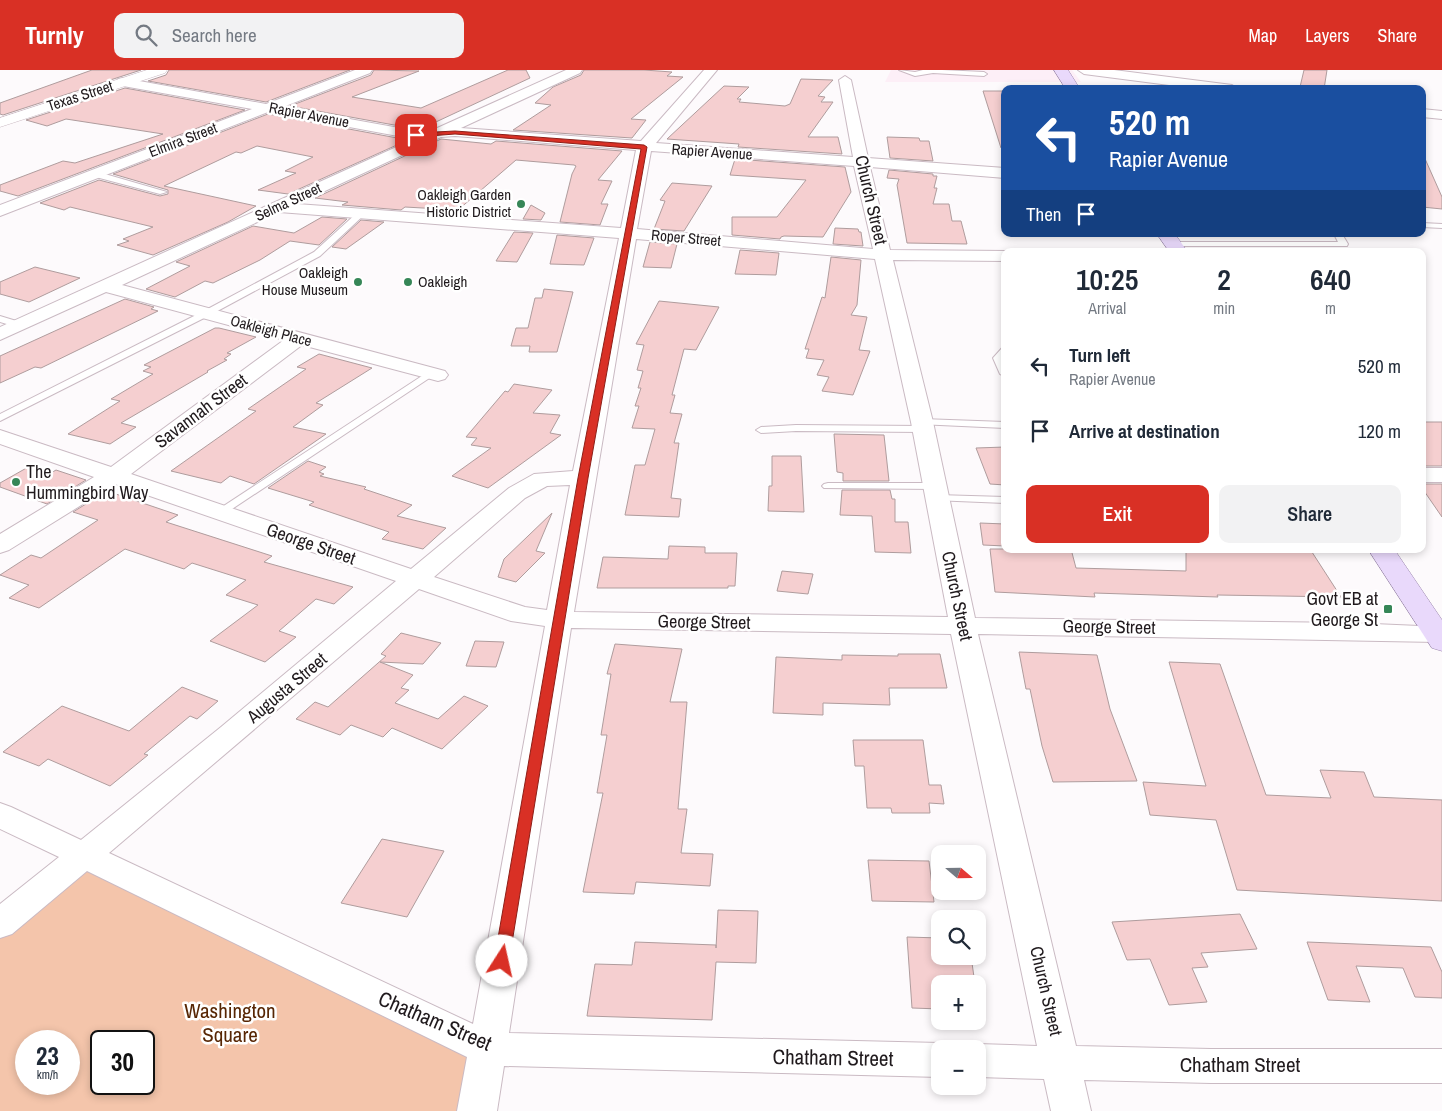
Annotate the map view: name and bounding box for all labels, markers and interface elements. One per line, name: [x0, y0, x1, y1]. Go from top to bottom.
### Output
search box: [114, 13, 464, 58]
text: Turnly: [25, 19, 84, 51]
icon: search: [132, 21, 160, 49]
text: Search here: [172, 22, 257, 48]
text: Map: [1249, 23, 1277, 48]
text: Layers: [1305, 23, 1350, 48]
text: Share: [1378, 23, 1417, 48]
street label: Texas Street: [44, 75, 116, 116]
street label: Rapier Avenue: [267, 96, 351, 133]
text: 520 m: [1109, 99, 1190, 146]
icon: left: [1026, 105, 1091, 170]
pin: [395, 114, 437, 156]
street label: Elmira Street: [146, 117, 221, 162]
icon: arrive: [402, 121, 430, 149]
street label: Rapier Avenue: [671, 138, 753, 165]
text: Rapier Avenue: [1109, 144, 1228, 174]
street label: Church Street: [849, 153, 894, 247]
street label: Selma Street: [251, 177, 325, 226]
place label: Oakleigh Garden Historic District: [417, 184, 512, 222]
marker: Oakleigh Garden Historic District: [515, 198, 527, 210]
icon: arrive: [1072, 200, 1100, 228]
text: Then: [1026, 201, 1062, 227]
street label: Roper Street: [650, 224, 722, 251]
text: 10:25: [1076, 259, 1138, 299]
text: 2: [1217, 259, 1231, 299]
text: 640: [1310, 259, 1351, 299]
place label: Oakleigh House Museum: [262, 262, 348, 300]
place label: Oakleigh: [418, 271, 467, 292]
marker: Oakleigh House Museum: [352, 276, 364, 288]
marker: Oakleigh: [402, 276, 414, 288]
text: Arrival: [1088, 297, 1126, 319]
text: min: [1213, 297, 1235, 319]
text: m: [1325, 297, 1336, 319]
street label: Oakleigh Place: [228, 310, 314, 351]
text: Turn left: [1069, 342, 1130, 368]
icon: left: [1026, 352, 1054, 380]
text: 520 m: [1358, 353, 1401, 379]
street label: Savannah Street: [149, 368, 252, 454]
text: Rapier Avenue: [1069, 368, 1156, 390]
icon: arrive: [1026, 417, 1054, 445]
text: Arrive at destination: [1069, 418, 1220, 444]
text: 120 m: [1358, 418, 1401, 444]
place label: The Hummingbird Way: [26, 459, 149, 505]
marker: The Hummingbird Way: [10, 476, 22, 488]
button: Exit: [1026, 485, 1209, 543]
button: Share: [1219, 485, 1401, 543]
street label: George Street: [263, 517, 359, 570]
street label: Church Street: [936, 549, 979, 643]
place label: Govt EB at George St: [1307, 586, 1378, 632]
marker: Govt EB at George St: [1382, 603, 1394, 615]
street label: George Street: [657, 608, 751, 635]
street label: George Street: [1062, 613, 1156, 640]
street label: Augusta Street: [240, 647, 332, 729]
north arrow: [931, 845, 986, 900]
map controls: [931, 845, 986, 1095]
button: search: [931, 910, 986, 965]
position arrow: [475, 934, 527, 986]
street label: Church Street: [1024, 944, 1069, 1038]
button: +: [931, 975, 986, 1030]
street label: Chatham Street: [374, 984, 497, 1058]
park label: Washington Square: [184, 996, 276, 1049]
speed limit sign: 30: [90, 1030, 155, 1095]
text: 23: [36, 1039, 59, 1073]
button: −: [931, 1040, 986, 1095]
street label: Chatham Street: [772, 1042, 894, 1073]
street label: Chatham Street: [1180, 1050, 1301, 1079]
text: km/h: [37, 1067, 58, 1083]

